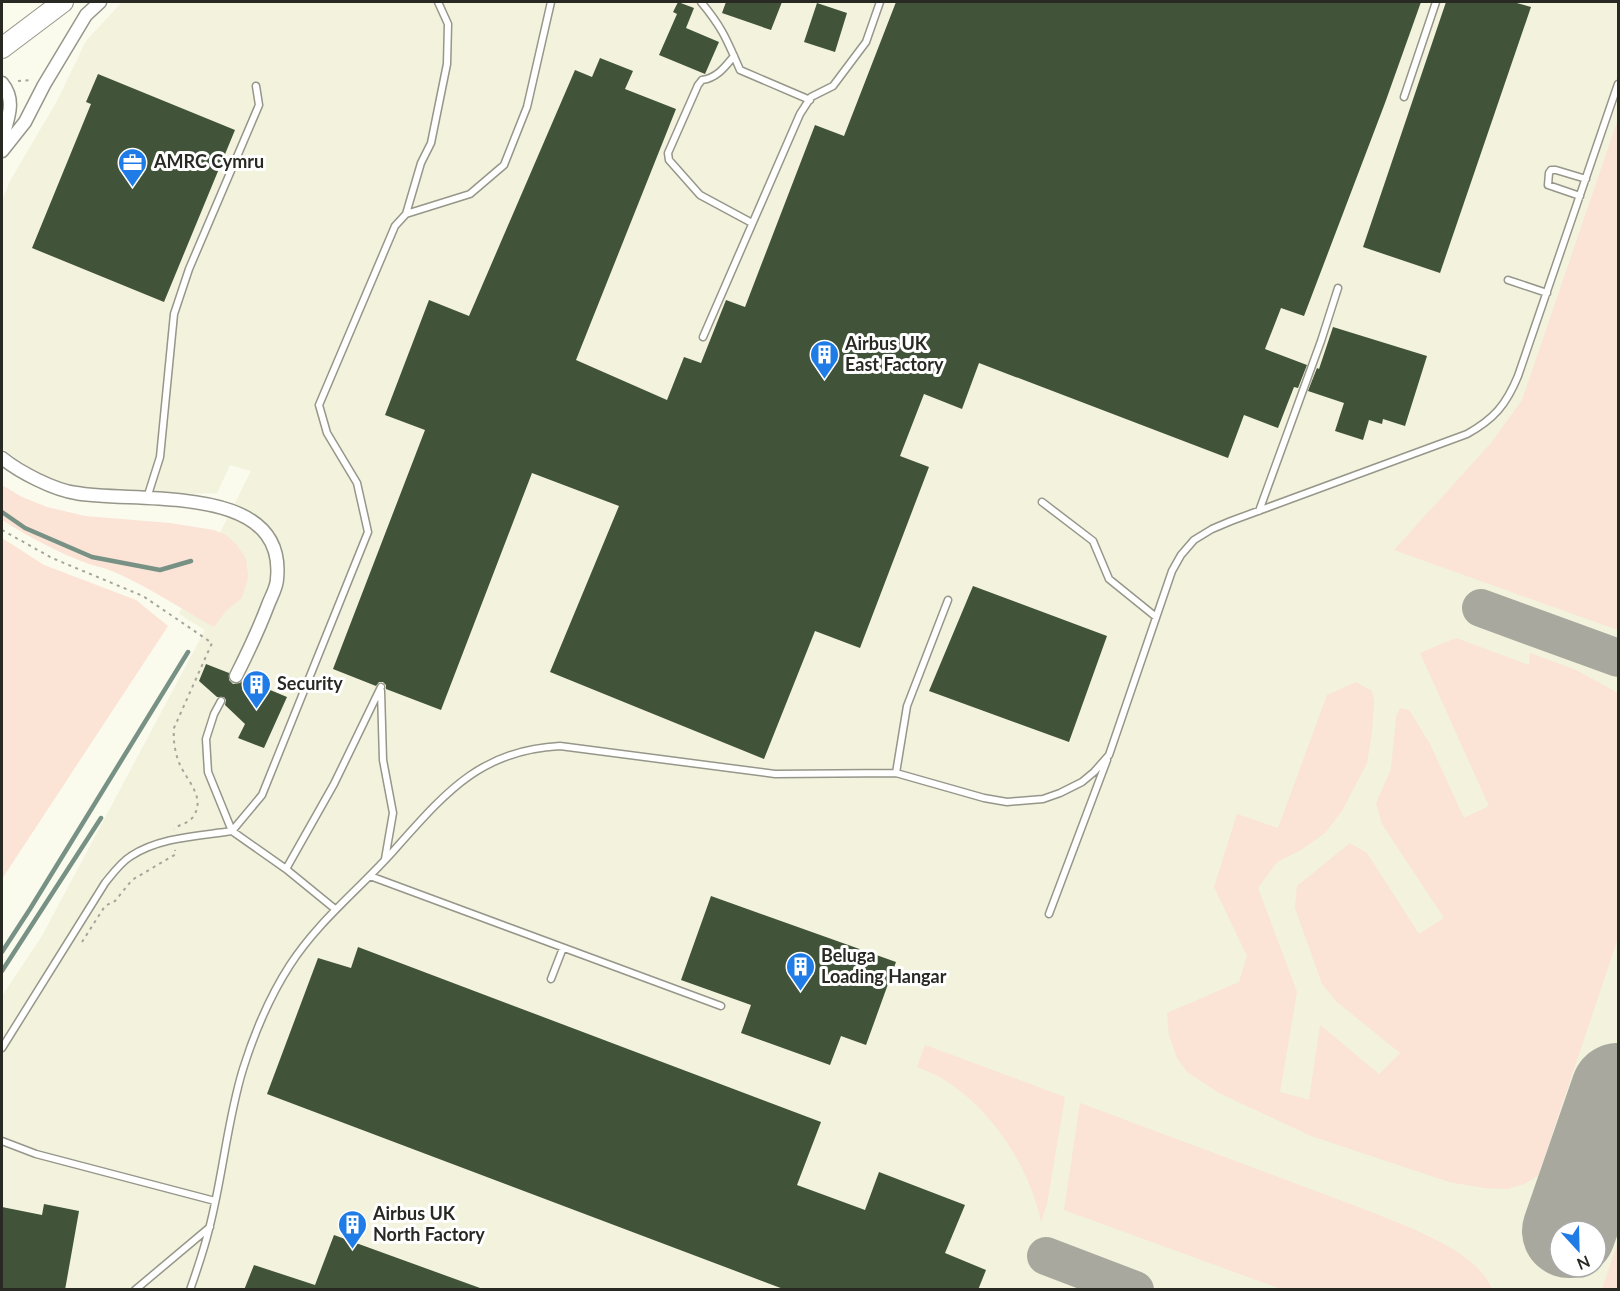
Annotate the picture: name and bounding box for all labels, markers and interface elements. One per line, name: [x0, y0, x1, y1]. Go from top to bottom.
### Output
office icon: AMRC Cymru: [117, 146, 149, 188]
place label: AMRC Cymru: [153, 150, 264, 172]
place label: Airbus UK East Factory: [844, 332, 944, 375]
building icon: Airbus UK East Factory: [808, 338, 840, 380]
building icon: Security: [240, 668, 272, 710]
place label: Security: [277, 672, 343, 694]
place label: Beluga Loading Hangar: [821, 944, 947, 987]
building icon: Beluga Loading Hangar: [784, 950, 816, 992]
place label: Airbus UK North Factory: [372, 1202, 485, 1245]
building icon: Airbus UK North Factory: [336, 1208, 368, 1250]
north arrow: [1548, 1219, 1608, 1279]
text: N: [1575, 1252, 1593, 1274]

